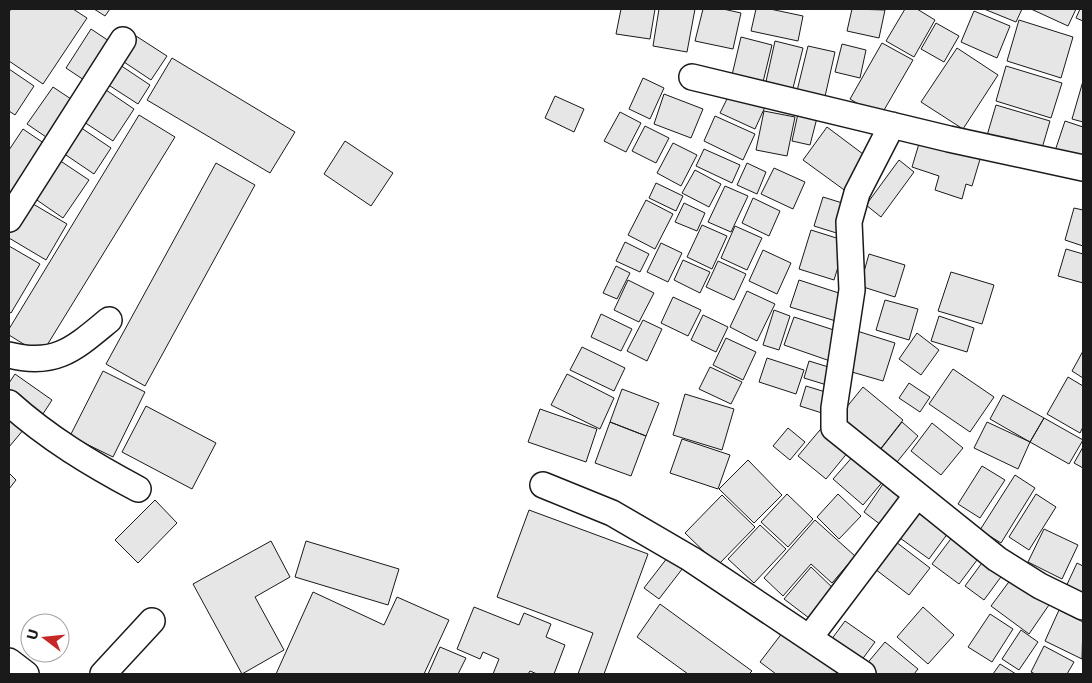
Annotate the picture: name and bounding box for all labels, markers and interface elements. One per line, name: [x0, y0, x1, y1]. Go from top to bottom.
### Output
north arrow: [20, 613, 70, 663]
text: U: [22, 627, 42, 642]

